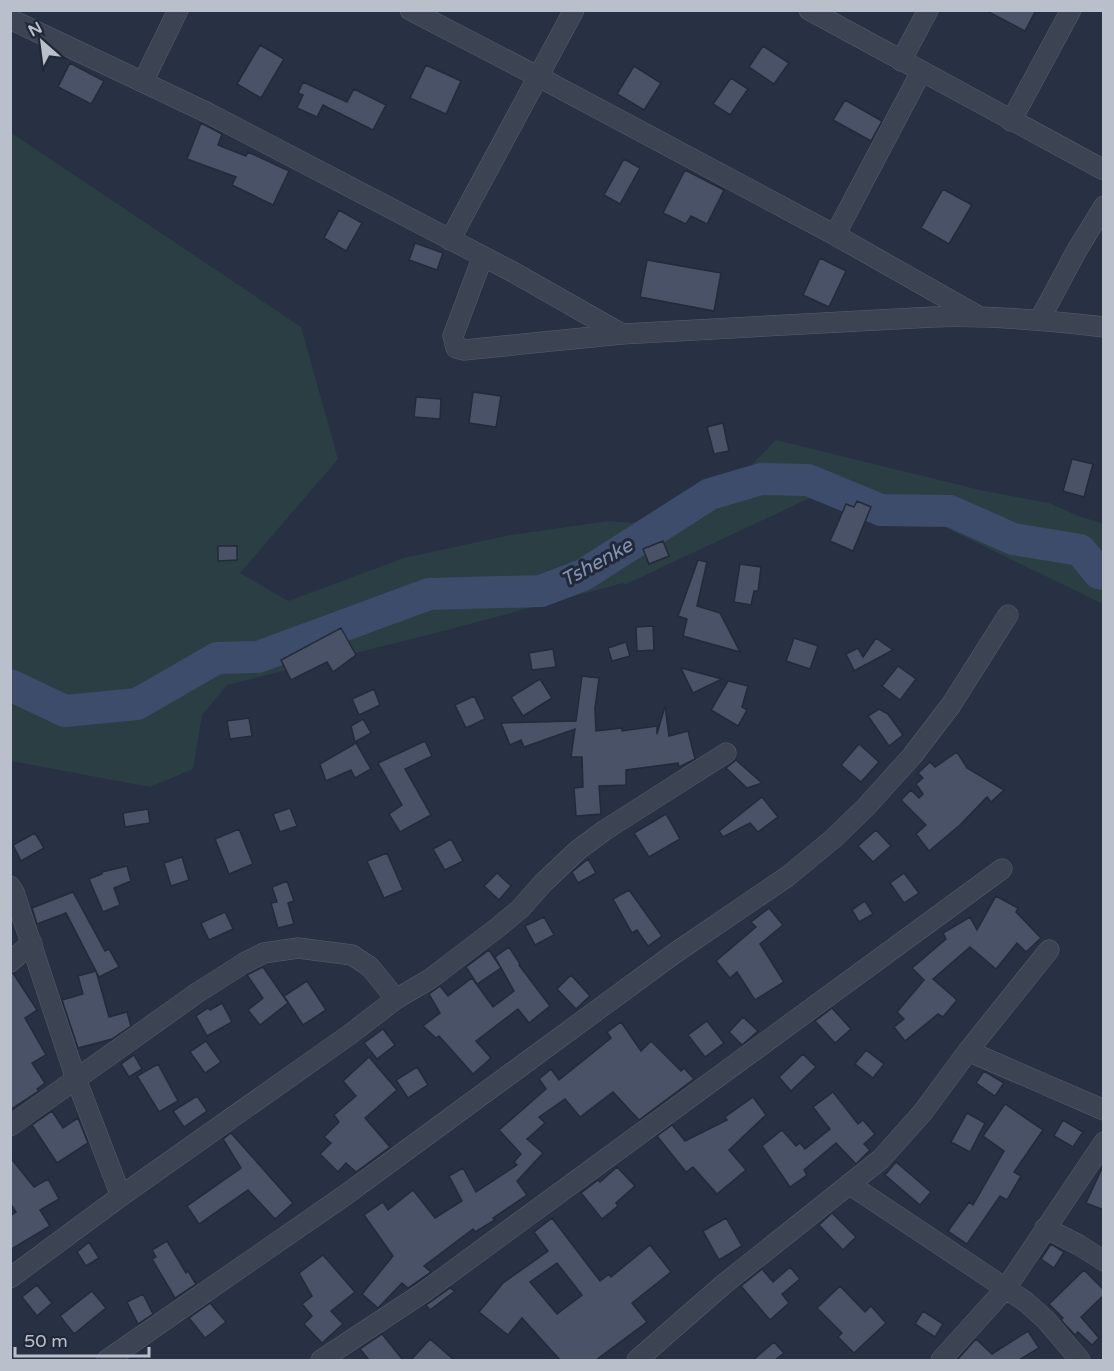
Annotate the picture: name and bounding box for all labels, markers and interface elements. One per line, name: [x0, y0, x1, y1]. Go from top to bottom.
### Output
north arrow: [12, 12, 72, 72]
text: N: [25, 18, 46, 41]
water label: Tshenke: [557, 533, 638, 592]
scale bar: [15, 1320, 148, 1358]
text: 50 m: [24, 1330, 68, 1352]

